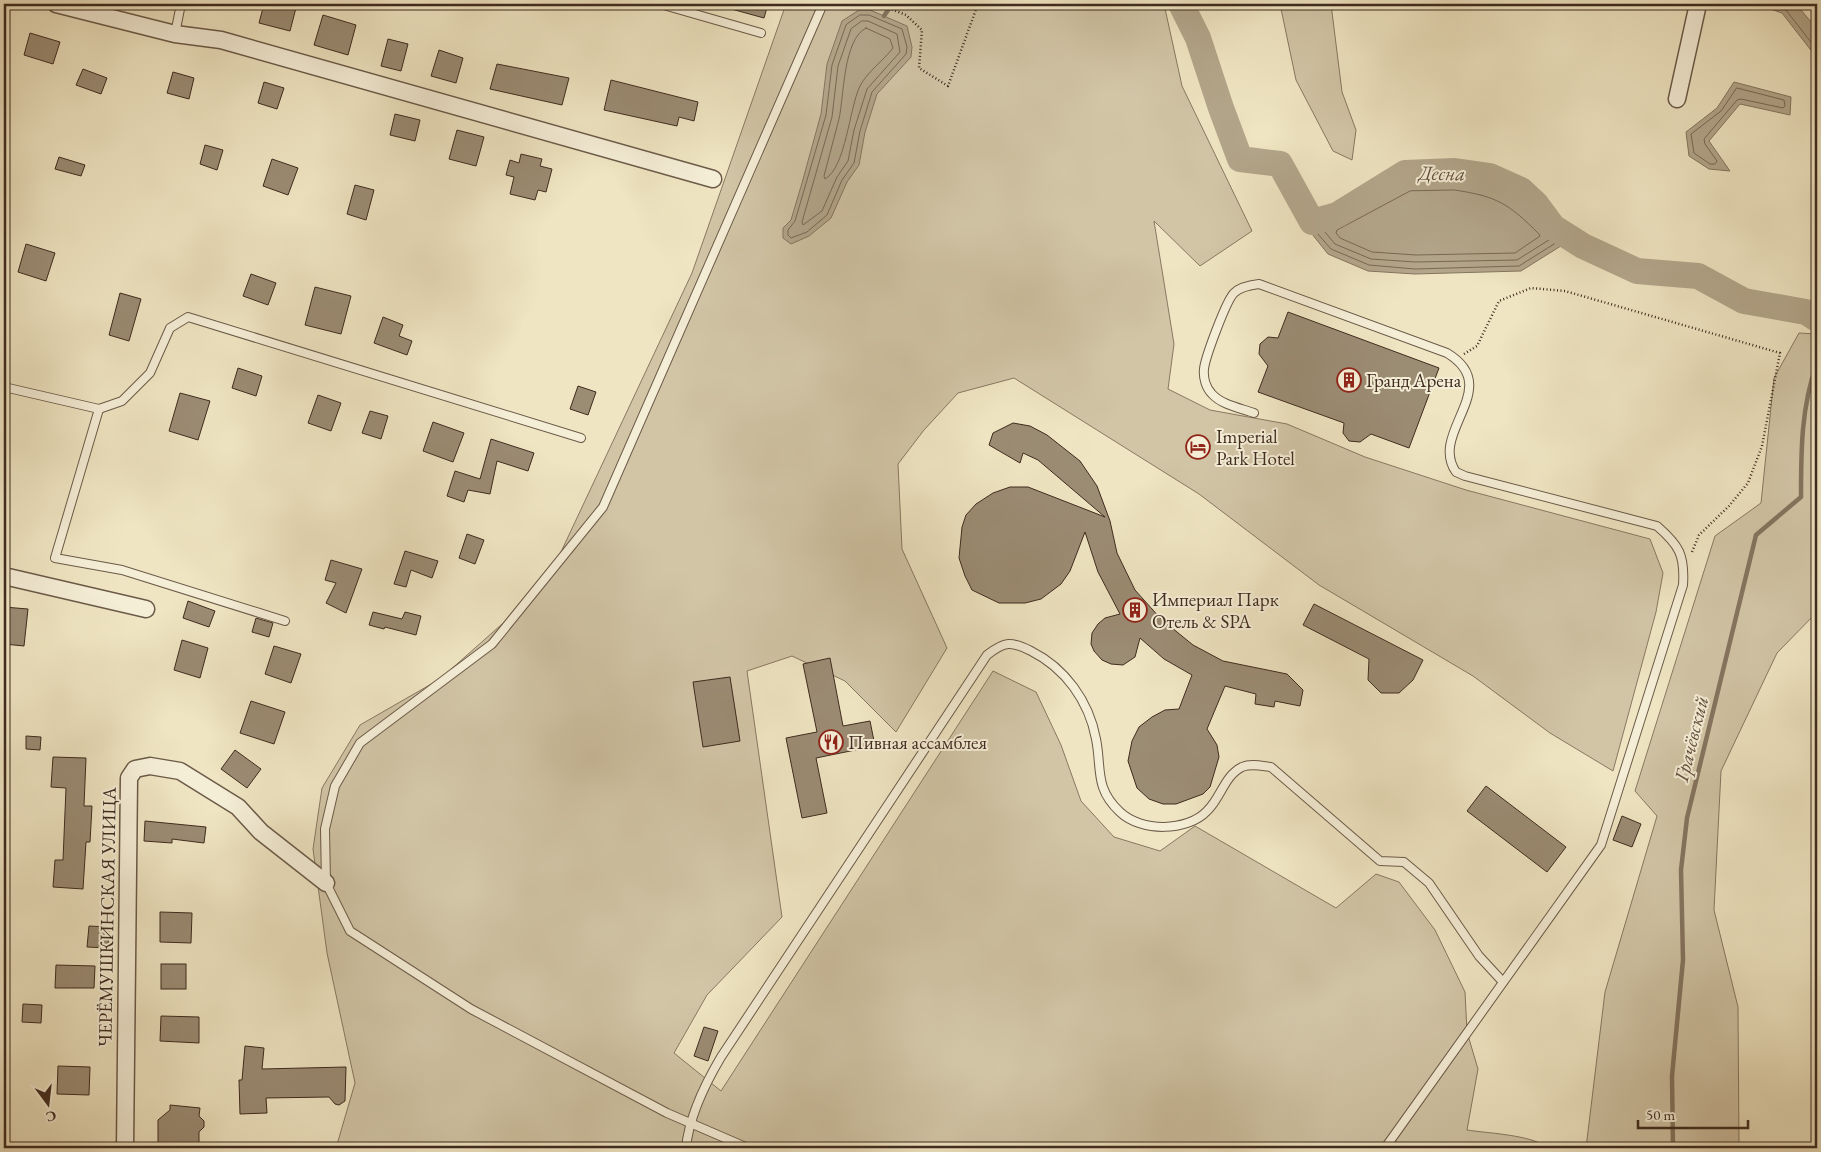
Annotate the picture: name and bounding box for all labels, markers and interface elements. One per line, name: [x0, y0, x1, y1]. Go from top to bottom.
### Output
water label: Десна: [1417, 160, 1465, 186]
building icon: Гранд Арена: [1336, 367, 1362, 393]
place label: Гранд Арена: [1366, 368, 1462, 393]
place label: Imperial Park Hotel: [1216, 424, 1295, 471]
hotel icon: Imperial Park Hotel: [1185, 434, 1211, 460]
place label: Империал Парк Отель & SPA: [1152, 587, 1279, 634]
building icon: Империал Парк Отель & SPA: [1122, 597, 1148, 623]
water label: Грачёвский: [1668, 694, 1714, 785]
restaurant icon: Пивная ассамблея: [818, 729, 844, 755]
place label: Пивная ассамблея: [848, 730, 987, 755]
street label: ЧЕРЁМУШКИНСКАЯ УЛИЦА: [92, 786, 122, 1047]
north arrow: [22, 1080, 72, 1130]
scale bar: [1638, 1097, 1748, 1129]
text: 50 m: [1646, 1105, 1675, 1124]
text: С: [44, 1107, 58, 1127]

